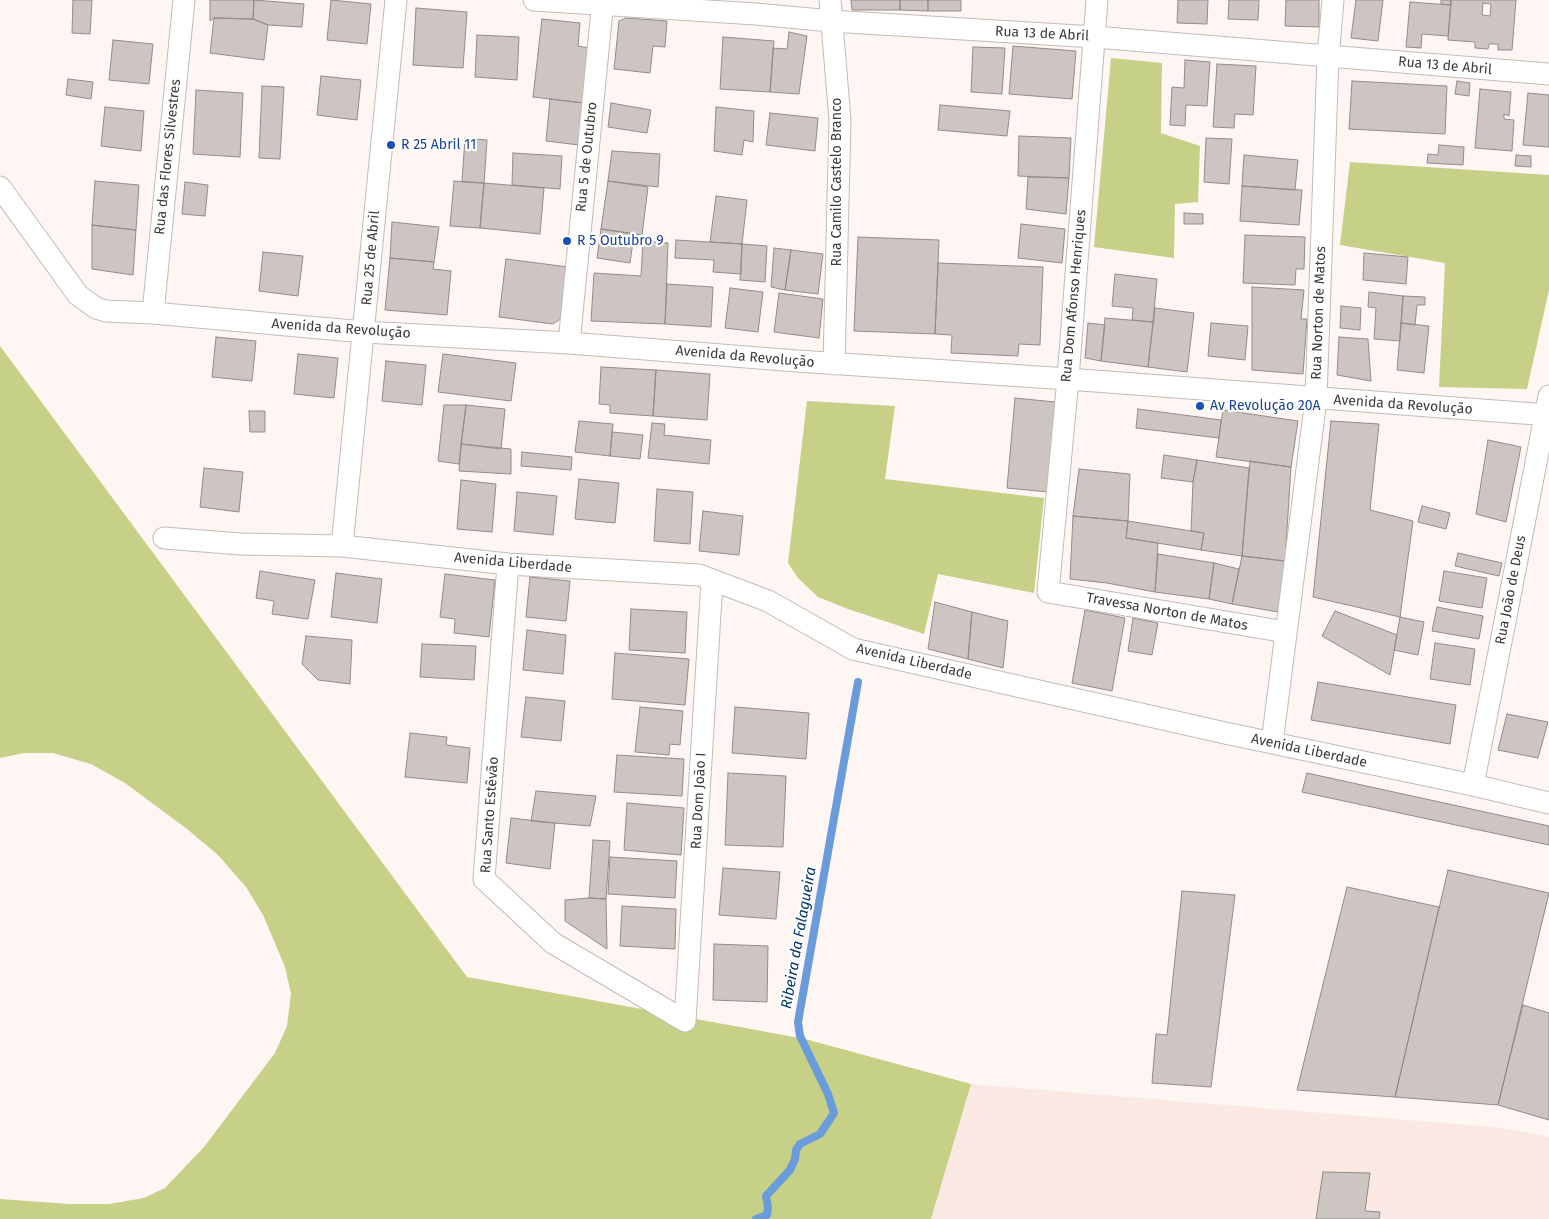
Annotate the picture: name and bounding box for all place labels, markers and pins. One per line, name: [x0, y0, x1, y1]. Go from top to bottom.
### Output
place label: R 25 Abril 11: [401, 137, 476, 153]
marker: R 25 Abril 11: [385, 139, 397, 151]
place label: R 5 Outubro 9: [577, 233, 663, 249]
marker: R 5 Outubro 9: [561, 235, 573, 247]
place label: Av Revolução 20A: [1210, 398, 1321, 414]
marker: Av Revolução 20A: [1194, 400, 1206, 412]

